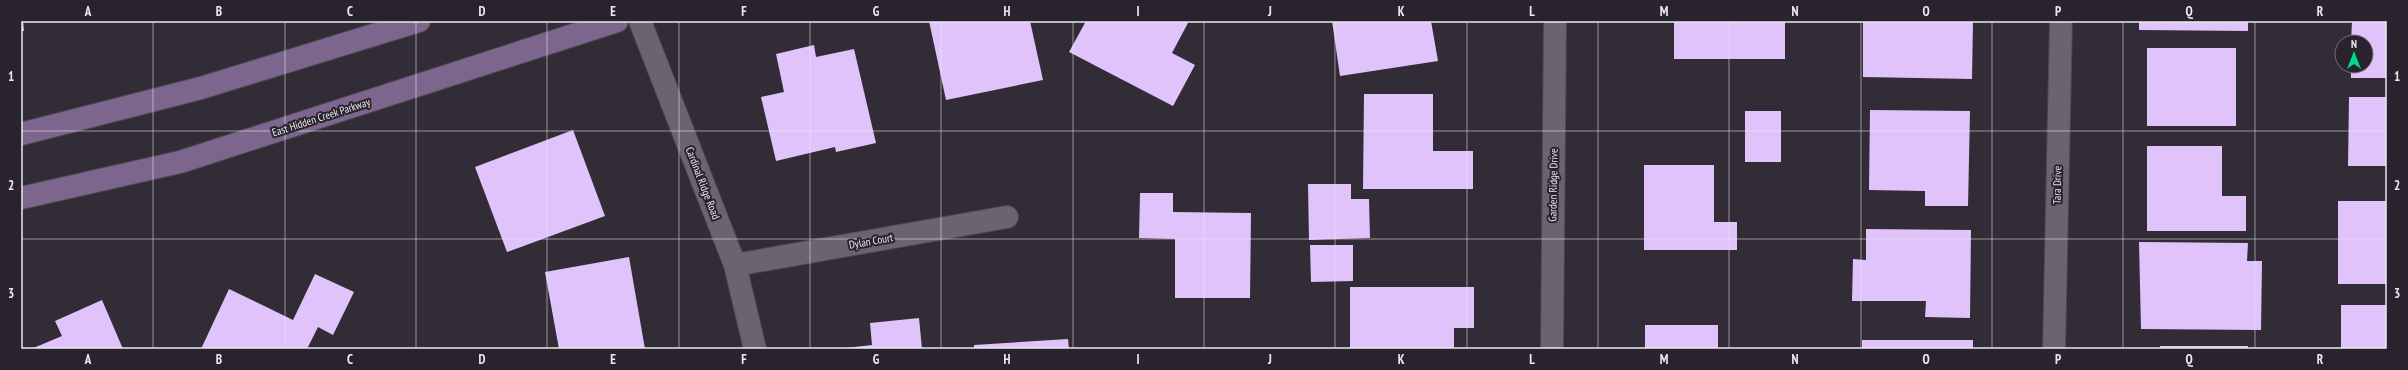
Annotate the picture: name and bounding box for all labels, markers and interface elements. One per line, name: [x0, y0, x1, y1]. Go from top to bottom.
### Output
text: A: [84, 3, 92, 20]
text: B: [216, 3, 222, 20]
text: C: [347, 3, 353, 20]
text: D: [479, 3, 486, 20]
text: E: [610, 3, 616, 20]
text: F: [741, 3, 747, 20]
text: G: [873, 3, 880, 20]
text: H: [1004, 3, 1011, 20]
text: I: [1136, 3, 1140, 20]
text: J: [1267, 3, 1272, 20]
text: K: [1398, 3, 1405, 20]
text: L: [1529, 3, 1535, 20]
text: M: [1660, 3, 1669, 20]
text: N: [1791, 3, 1799, 20]
text: O: [1922, 3, 1930, 20]
text: P: [2055, 3, 2061, 20]
text: Q: [2185, 3, 2193, 20]
text: R: [2317, 3, 2324, 20]
north arrow: [2334, 34, 2374, 74]
text: N: [2351, 37, 2357, 51]
text: 1: [8, 68, 14, 85]
text: 1: [2394, 68, 2400, 85]
street label: East Hidden Creek Parkway: [270, 94, 373, 139]
street label: Cardinal Ridge Road: [683, 145, 723, 221]
street label: Garden Ridge Drive: [1545, 148, 1561, 222]
street label: Tara Drive: [2050, 165, 2064, 204]
text: 2: [8, 177, 14, 194]
text: 2: [2394, 177, 2400, 194]
street label: Dylan Court: [848, 230, 894, 252]
text: 3: [8, 285, 14, 302]
text: 3: [2394, 285, 2400, 302]
text: A: [84, 351, 92, 368]
text: B: [216, 351, 222, 368]
text: C: [347, 351, 353, 368]
text: D: [479, 351, 486, 368]
text: E: [610, 351, 616, 368]
text: F: [741, 351, 747, 368]
text: G: [873, 351, 880, 368]
text: H: [1004, 351, 1011, 368]
text: I: [1136, 351, 1140, 368]
text: J: [1267, 351, 1272, 368]
text: K: [1398, 351, 1405, 368]
text: L: [1529, 351, 1535, 368]
text: M: [1660, 351, 1669, 368]
text: N: [1791, 351, 1799, 368]
text: O: [1922, 351, 1930, 368]
text: P: [2055, 351, 2061, 368]
text: Q: [2185, 351, 2193, 368]
text: R: [2317, 351, 2324, 368]

